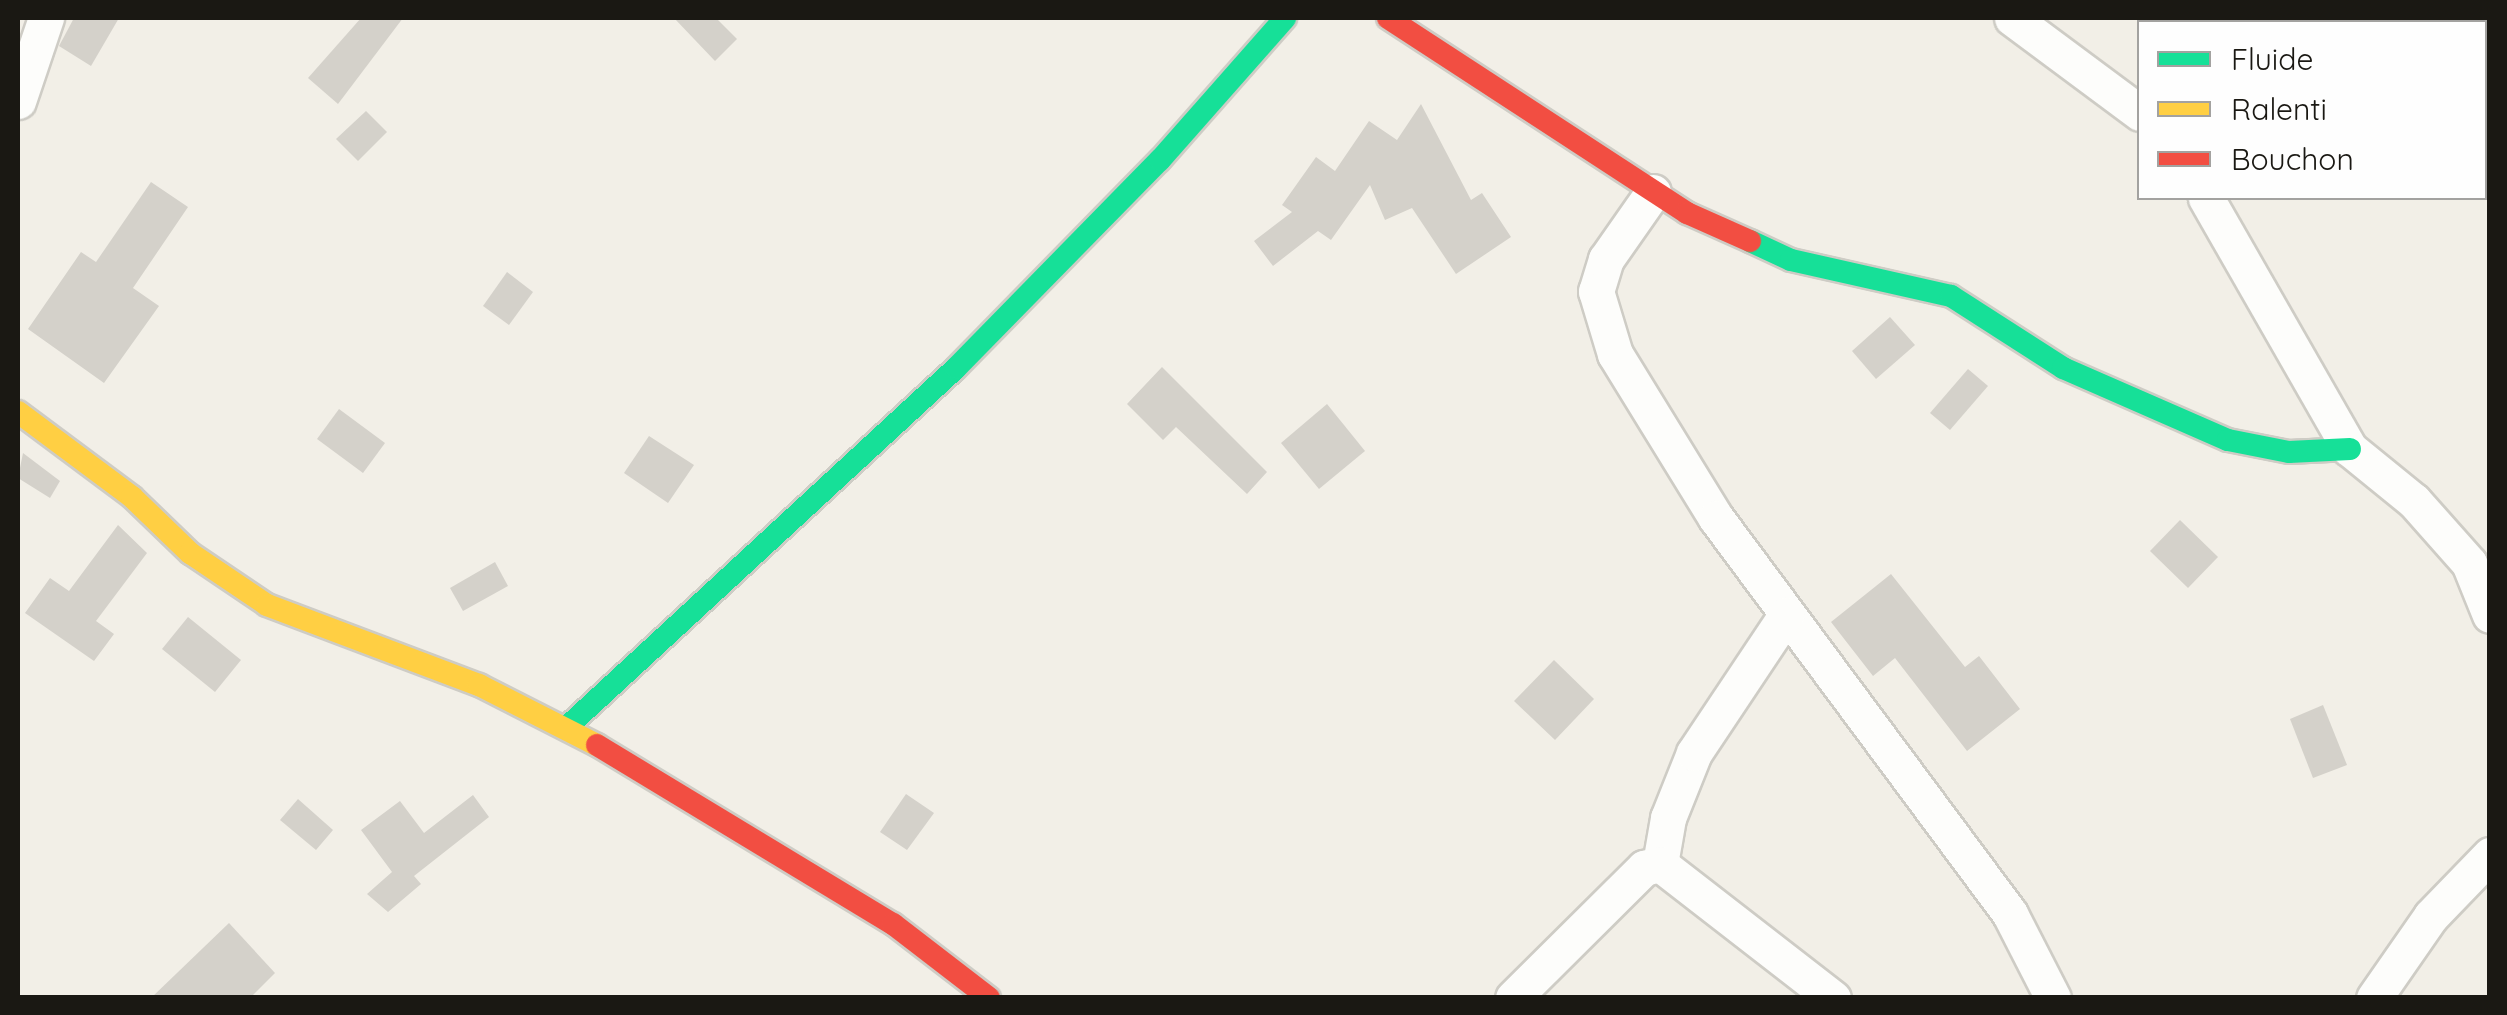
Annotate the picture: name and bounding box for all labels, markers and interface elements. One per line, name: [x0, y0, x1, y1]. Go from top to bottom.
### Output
legend: [2137, 20, 2487, 200]
text: Fluide: [2231, 40, 2313, 78]
text: Ralenti: [2231, 90, 2327, 128]
text: Bouchon: [2231, 140, 2354, 178]

